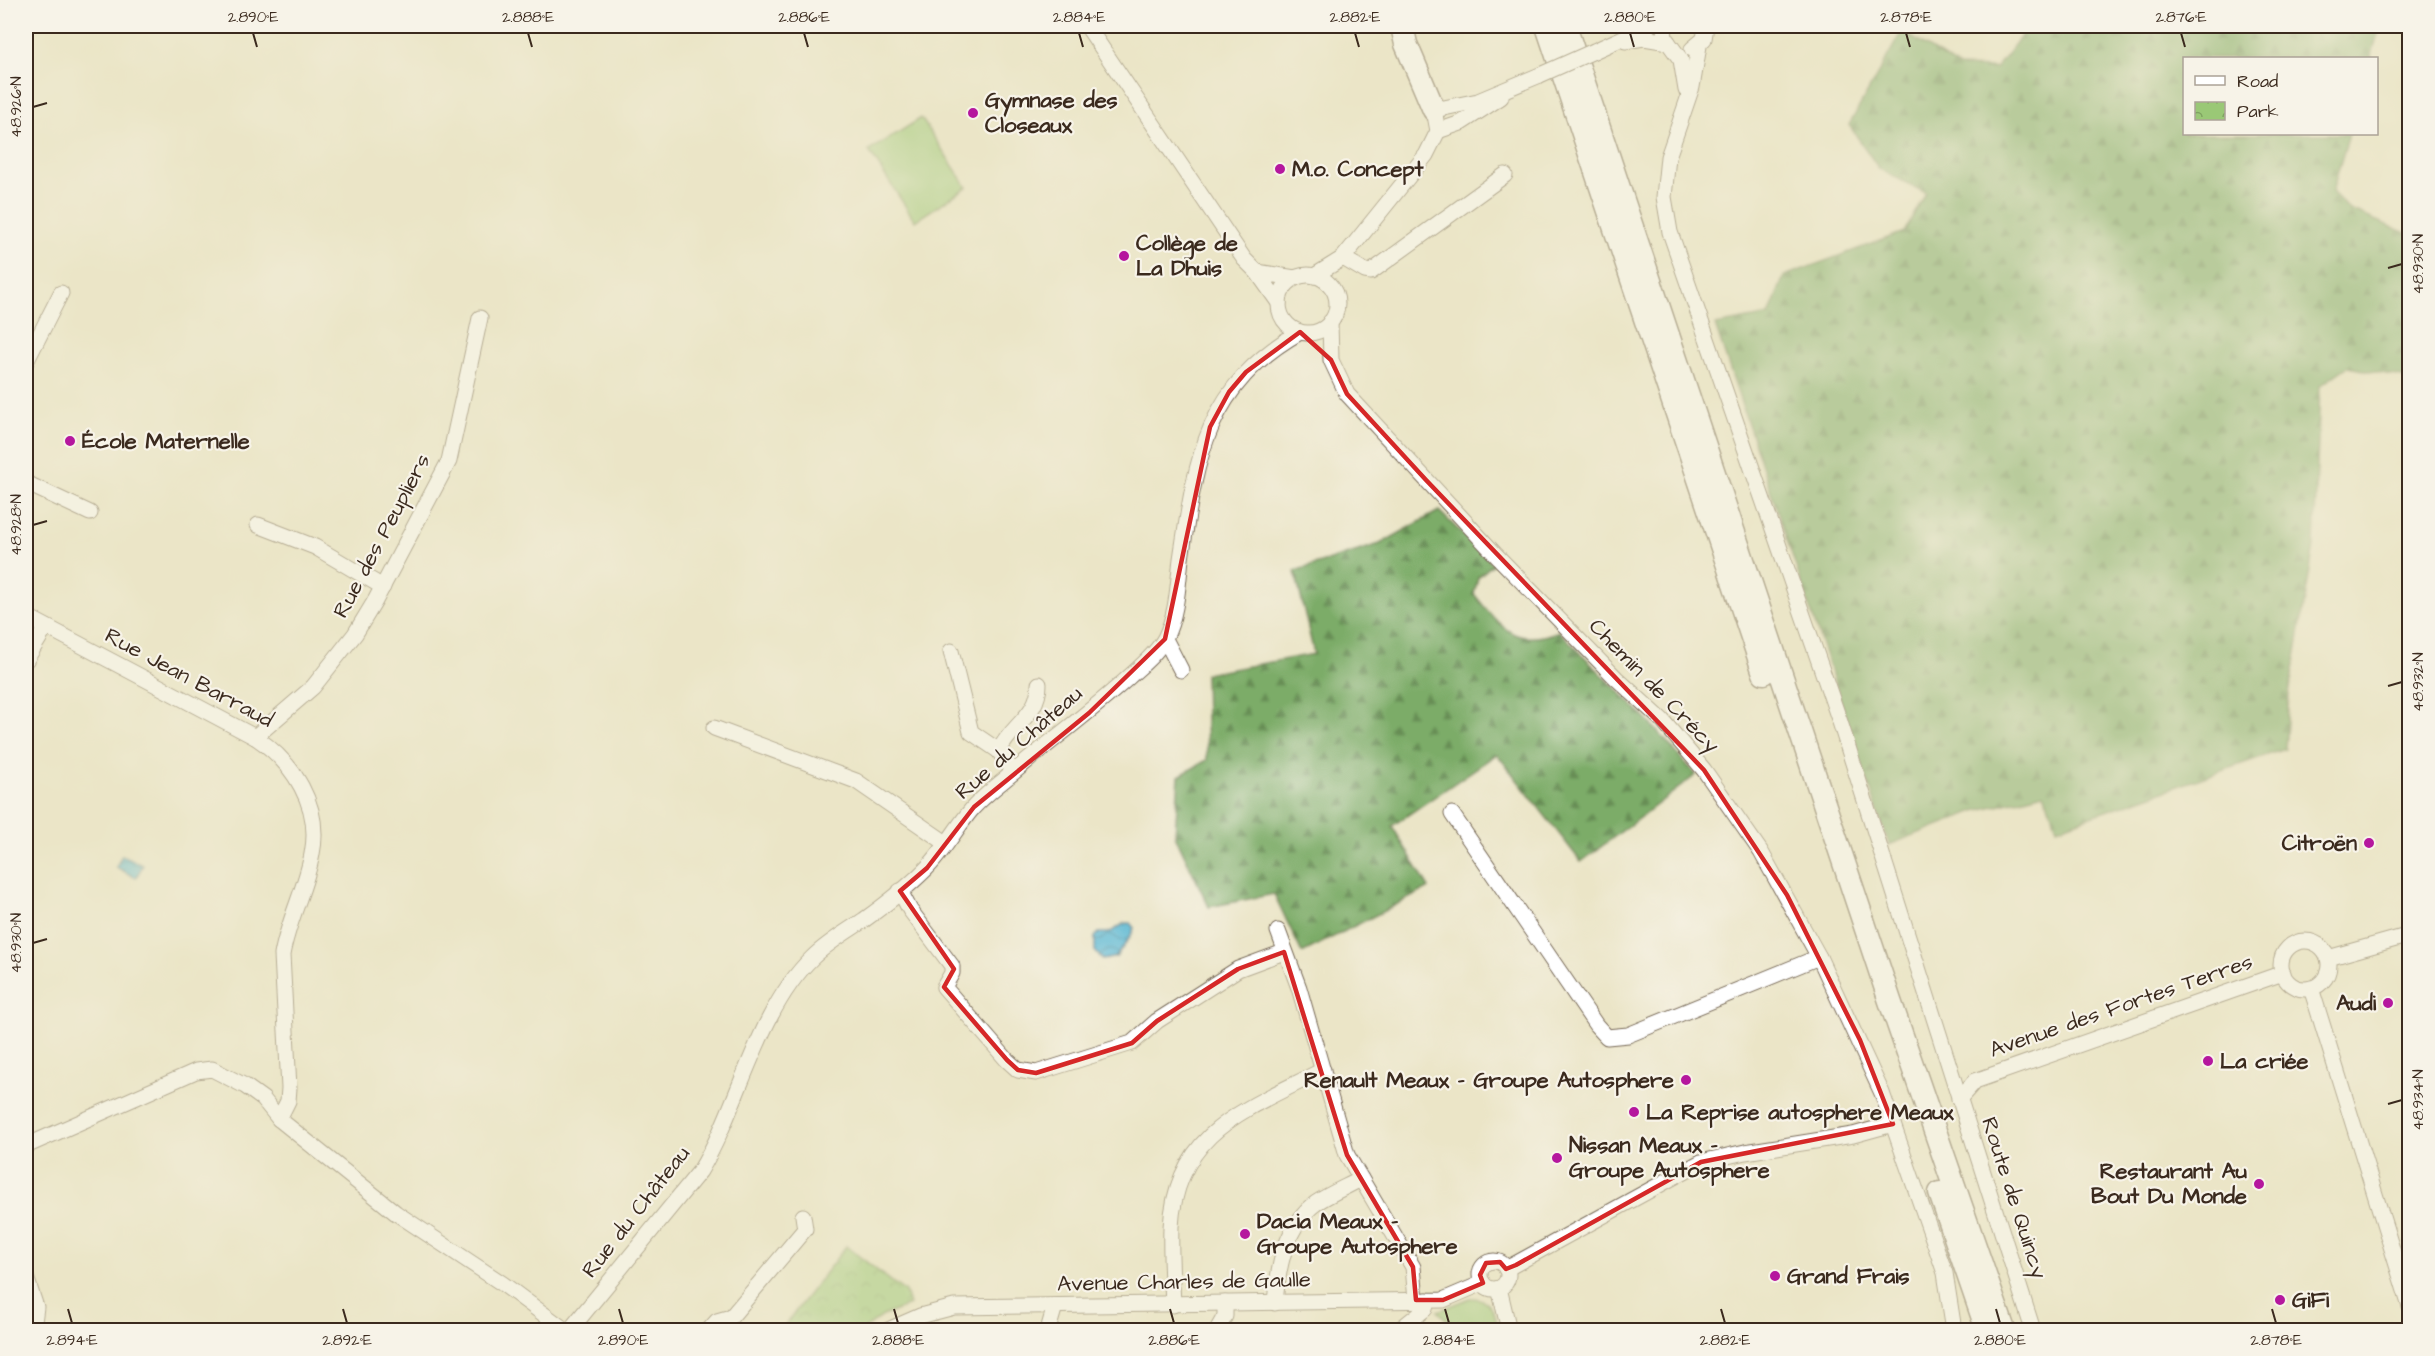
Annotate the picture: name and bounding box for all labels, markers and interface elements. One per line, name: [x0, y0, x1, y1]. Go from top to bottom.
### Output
text: 2.890°E: [228, 7, 278, 28]
text: 2.888°E: [502, 7, 554, 28]
text: 2.886°E: [778, 7, 830, 28]
text: 2.884°E: [1053, 7, 1105, 28]
text: 2.882°E: [1330, 7, 1381, 28]
text: 2.880°E: [1604, 7, 1656, 28]
text: 2.878°E: [1880, 7, 1932, 28]
text: 2.876°E: [2155, 7, 2207, 28]
legend: [2183, 57, 2378, 135]
text: Road: [2237, 69, 2278, 94]
text: 48.926°N: [6, 76, 27, 138]
place label: Gymnase des Closeaux: [985, 85, 1118, 141]
text: Park: [2237, 99, 2279, 124]
marker: Gymnase des Closeaux: [966, 106, 980, 120]
place label: M.o. Concept: [1292, 154, 1425, 185]
marker: M.o. Concept: [1273, 162, 1287, 176]
place label: Collège de La Dhuis: [1136, 228, 1238, 284]
text: 48.930°N: [2408, 234, 2429, 294]
marker: Collège de La Dhuis: [1117, 249, 1131, 263]
place label: École Maternelle: [82, 426, 250, 457]
marker: École Maternelle: [63, 434, 77, 448]
street label: Rue des Peupliers: [326, 448, 438, 624]
text: 48.928°N: [6, 494, 27, 556]
street label: Chemin de Crécy: [1581, 612, 1726, 761]
street label: Rue Jean Barraud: [99, 620, 279, 736]
text: 48.932°N: [2408, 652, 2429, 712]
street label: Rue du Château: [949, 679, 1089, 807]
place label: Citroën: [2282, 828, 2357, 859]
marker: Citroën: [2362, 836, 2376, 850]
text: 48.930°N: [6, 913, 27, 973]
street label: Avenue des Fortes Terres: [1985, 946, 2257, 1066]
place label: Audi: [2336, 988, 2377, 1019]
marker: Audi: [2381, 996, 2395, 1010]
place label: La criée: [2220, 1046, 2309, 1077]
marker: La criée: [2201, 1054, 2215, 1068]
place label: Renault Meaux - Groupe Autosphere: [1304, 1065, 1674, 1096]
text: 48.934°N: [2408, 1069, 2429, 1131]
marker: Renault Meaux - Groupe Autosphere: [1679, 1073, 1693, 1087]
place label: La Reprise autosphere Meaux: [1646, 1097, 1954, 1128]
marker: La Reprise autosphere Meaux: [1627, 1105, 1641, 1119]
street label: Route de Quincy: [1972, 1113, 2055, 1283]
place label: Nissan Meaux - Groupe Autosphere: [1569, 1130, 1770, 1186]
street label: Rue du Château: [575, 1140, 697, 1284]
marker: Nissan Meaux - Groupe Autosphere: [1550, 1151, 1564, 1165]
place label: Restaurant Au Bout Du Monde: [2091, 1156, 2247, 1212]
marker: Restaurant Au Bout Du Monde: [2252, 1177, 2266, 1191]
place label: Dacia Meaux - Groupe Autosphere: [1257, 1206, 1458, 1262]
marker: Dacia Meaux - Groupe Autosphere: [1238, 1227, 1252, 1241]
place label: Grand Frais: [1787, 1261, 1910, 1292]
street label: Avenue Charles de Gaulle: [1057, 1264, 1311, 1300]
marker: Grand Frais: [1768, 1269, 1782, 1283]
place label: GiFi: [2292, 1285, 2330, 1316]
marker: GiFi: [2273, 1293, 2287, 1307]
text: 2.894°E: [46, 1330, 98, 1351]
text: 2.892°E: [322, 1330, 372, 1351]
text: 2.890°E: [598, 1330, 648, 1351]
text: 2.888°E: [872, 1330, 924, 1351]
text: 2.886°E: [1148, 1330, 1200, 1351]
text: 2.884°E: [1423, 1330, 1475, 1351]
text: 2.882°E: [1700, 1330, 1751, 1351]
text: 2.880°E: [1974, 1330, 2026, 1351]
text: 2.878°E: [2250, 1330, 2302, 1351]

